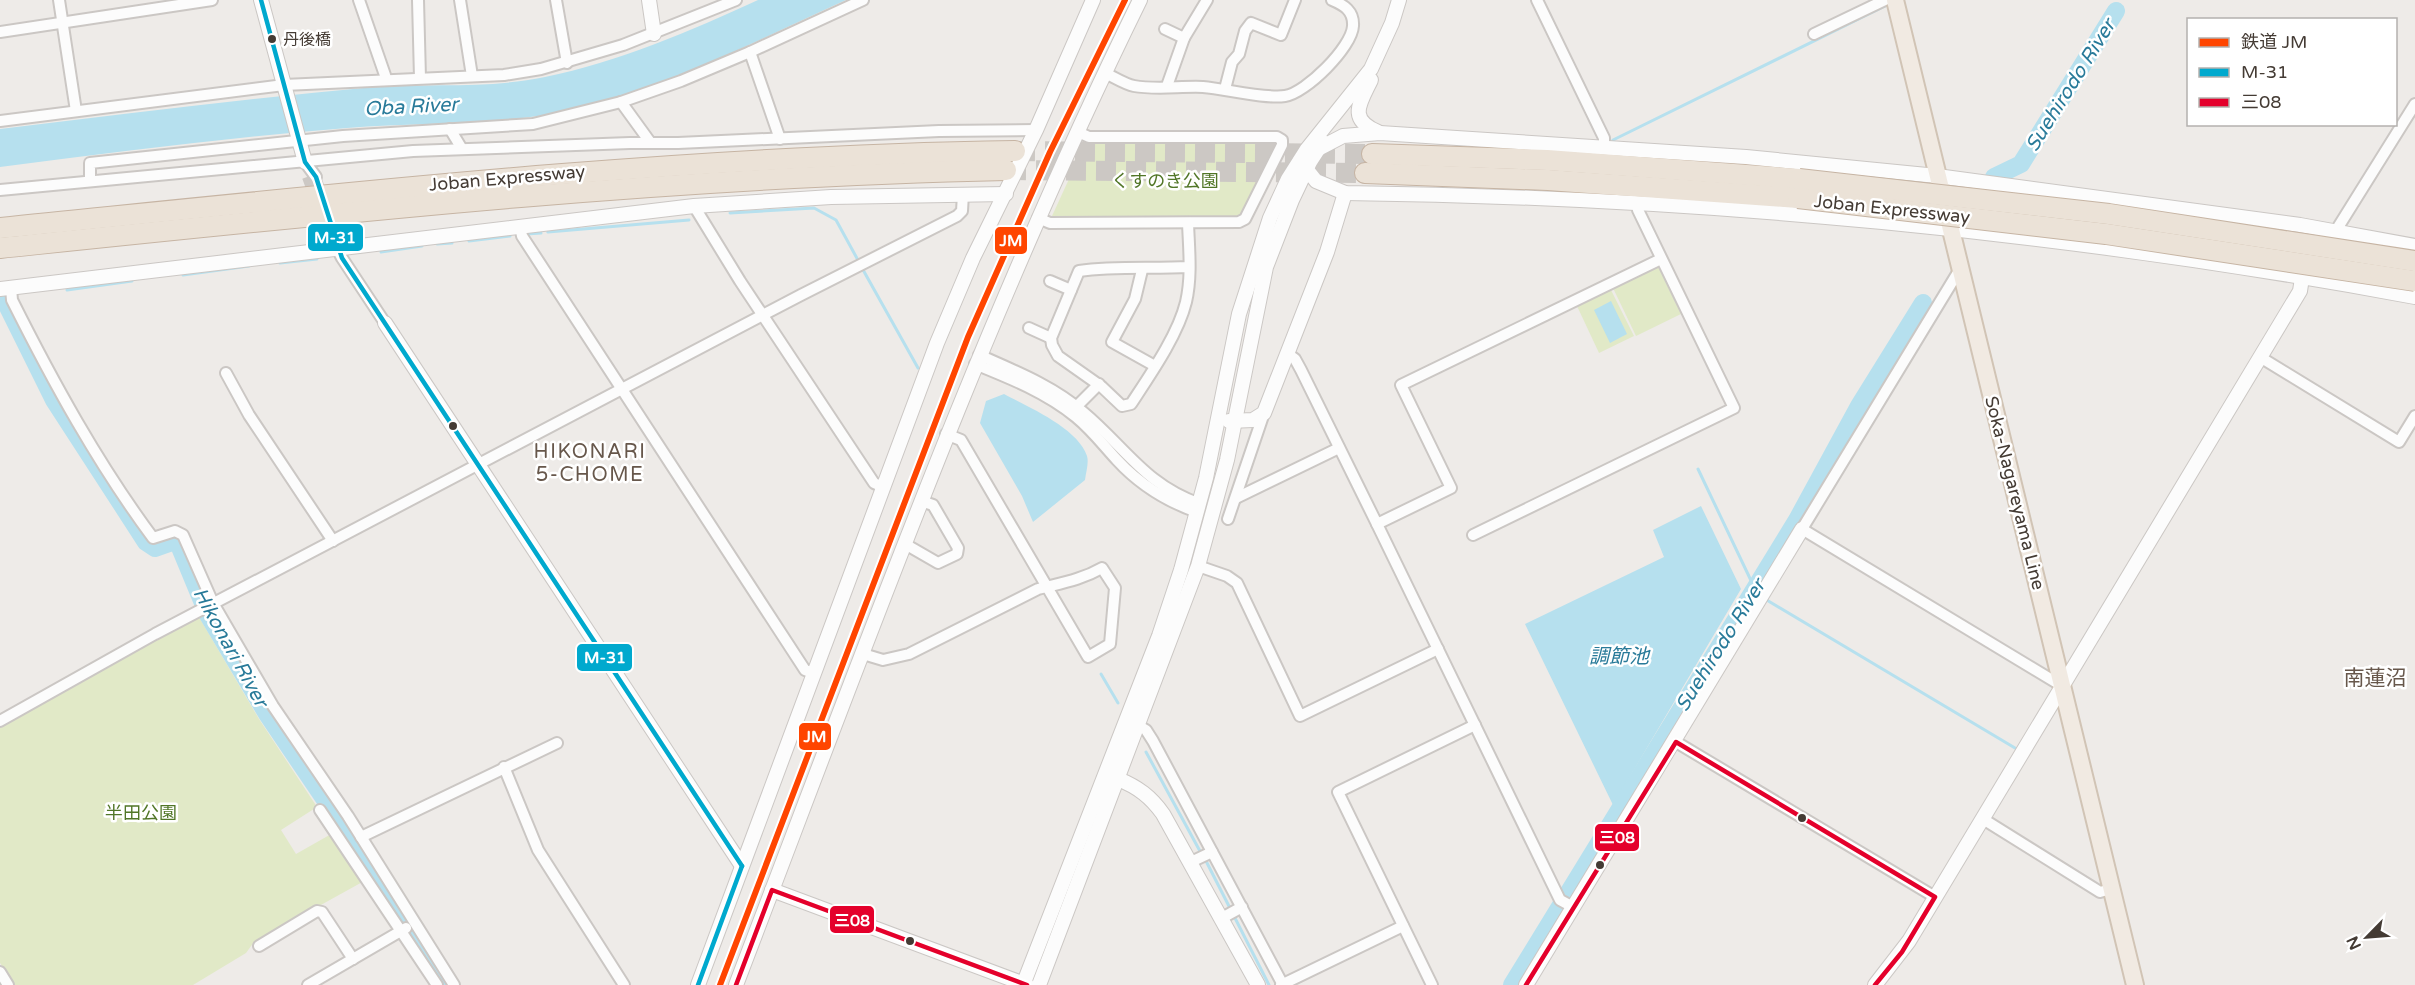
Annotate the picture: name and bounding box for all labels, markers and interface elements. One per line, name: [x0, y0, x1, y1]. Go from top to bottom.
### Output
water label: Suehirodo River: [2021, 13, 2122, 156]
legend: [2187, 18, 2397, 126]
place label: 丹後橋: [283, 30, 331, 50]
text: 鉄道 JM: [2241, 31, 2307, 53]
marker: 丹後橋: [266, 33, 278, 45]
text: M-31: [2241, 61, 2288, 83]
text: 三08: [2241, 91, 2282, 113]
water label: Oba River: [364, 92, 461, 121]
street label: Joban Expressway: [428, 160, 586, 196]
park label: くすのき公園: [1111, 170, 1219, 192]
street label: Joban Expressway: [1813, 190, 1971, 228]
line badge: M-31: [307, 223, 364, 252]
line badge: JM: [994, 226, 1028, 255]
text: M-31: [314, 228, 356, 248]
text: JM: [999, 231, 1022, 251]
street label: Soka-Nagareyama Line: [1980, 394, 2050, 592]
unlabelled marker: [447, 420, 459, 432]
district label: HIKONARI 5-CHOME: [534, 440, 646, 487]
water label: Suehirodo River: [1671, 573, 1772, 716]
water label: Hikonari River: [187, 584, 274, 713]
line badge: M-31: [576, 643, 633, 672]
water label: 調節池: [1589, 645, 1651, 669]
text: M-31: [584, 648, 626, 668]
district label: 南蓮沼: [2344, 666, 2407, 691]
line badge: JM: [798, 722, 832, 751]
text: JM: [803, 727, 826, 747]
park label: 半田公園: [105, 802, 177, 824]
unlabelled marker: [1796, 812, 1808, 824]
line badge: 三08: [1594, 823, 1640, 852]
text: 三08: [1599, 828, 1635, 848]
unlabelled marker: [1594, 859, 1606, 871]
line badge: 三08: [829, 905, 875, 934]
north arrow: [2337, 907, 2397, 967]
text: 三08: [834, 911, 870, 931]
text: N: [2343, 933, 2366, 953]
unlabelled marker: [904, 935, 916, 947]

